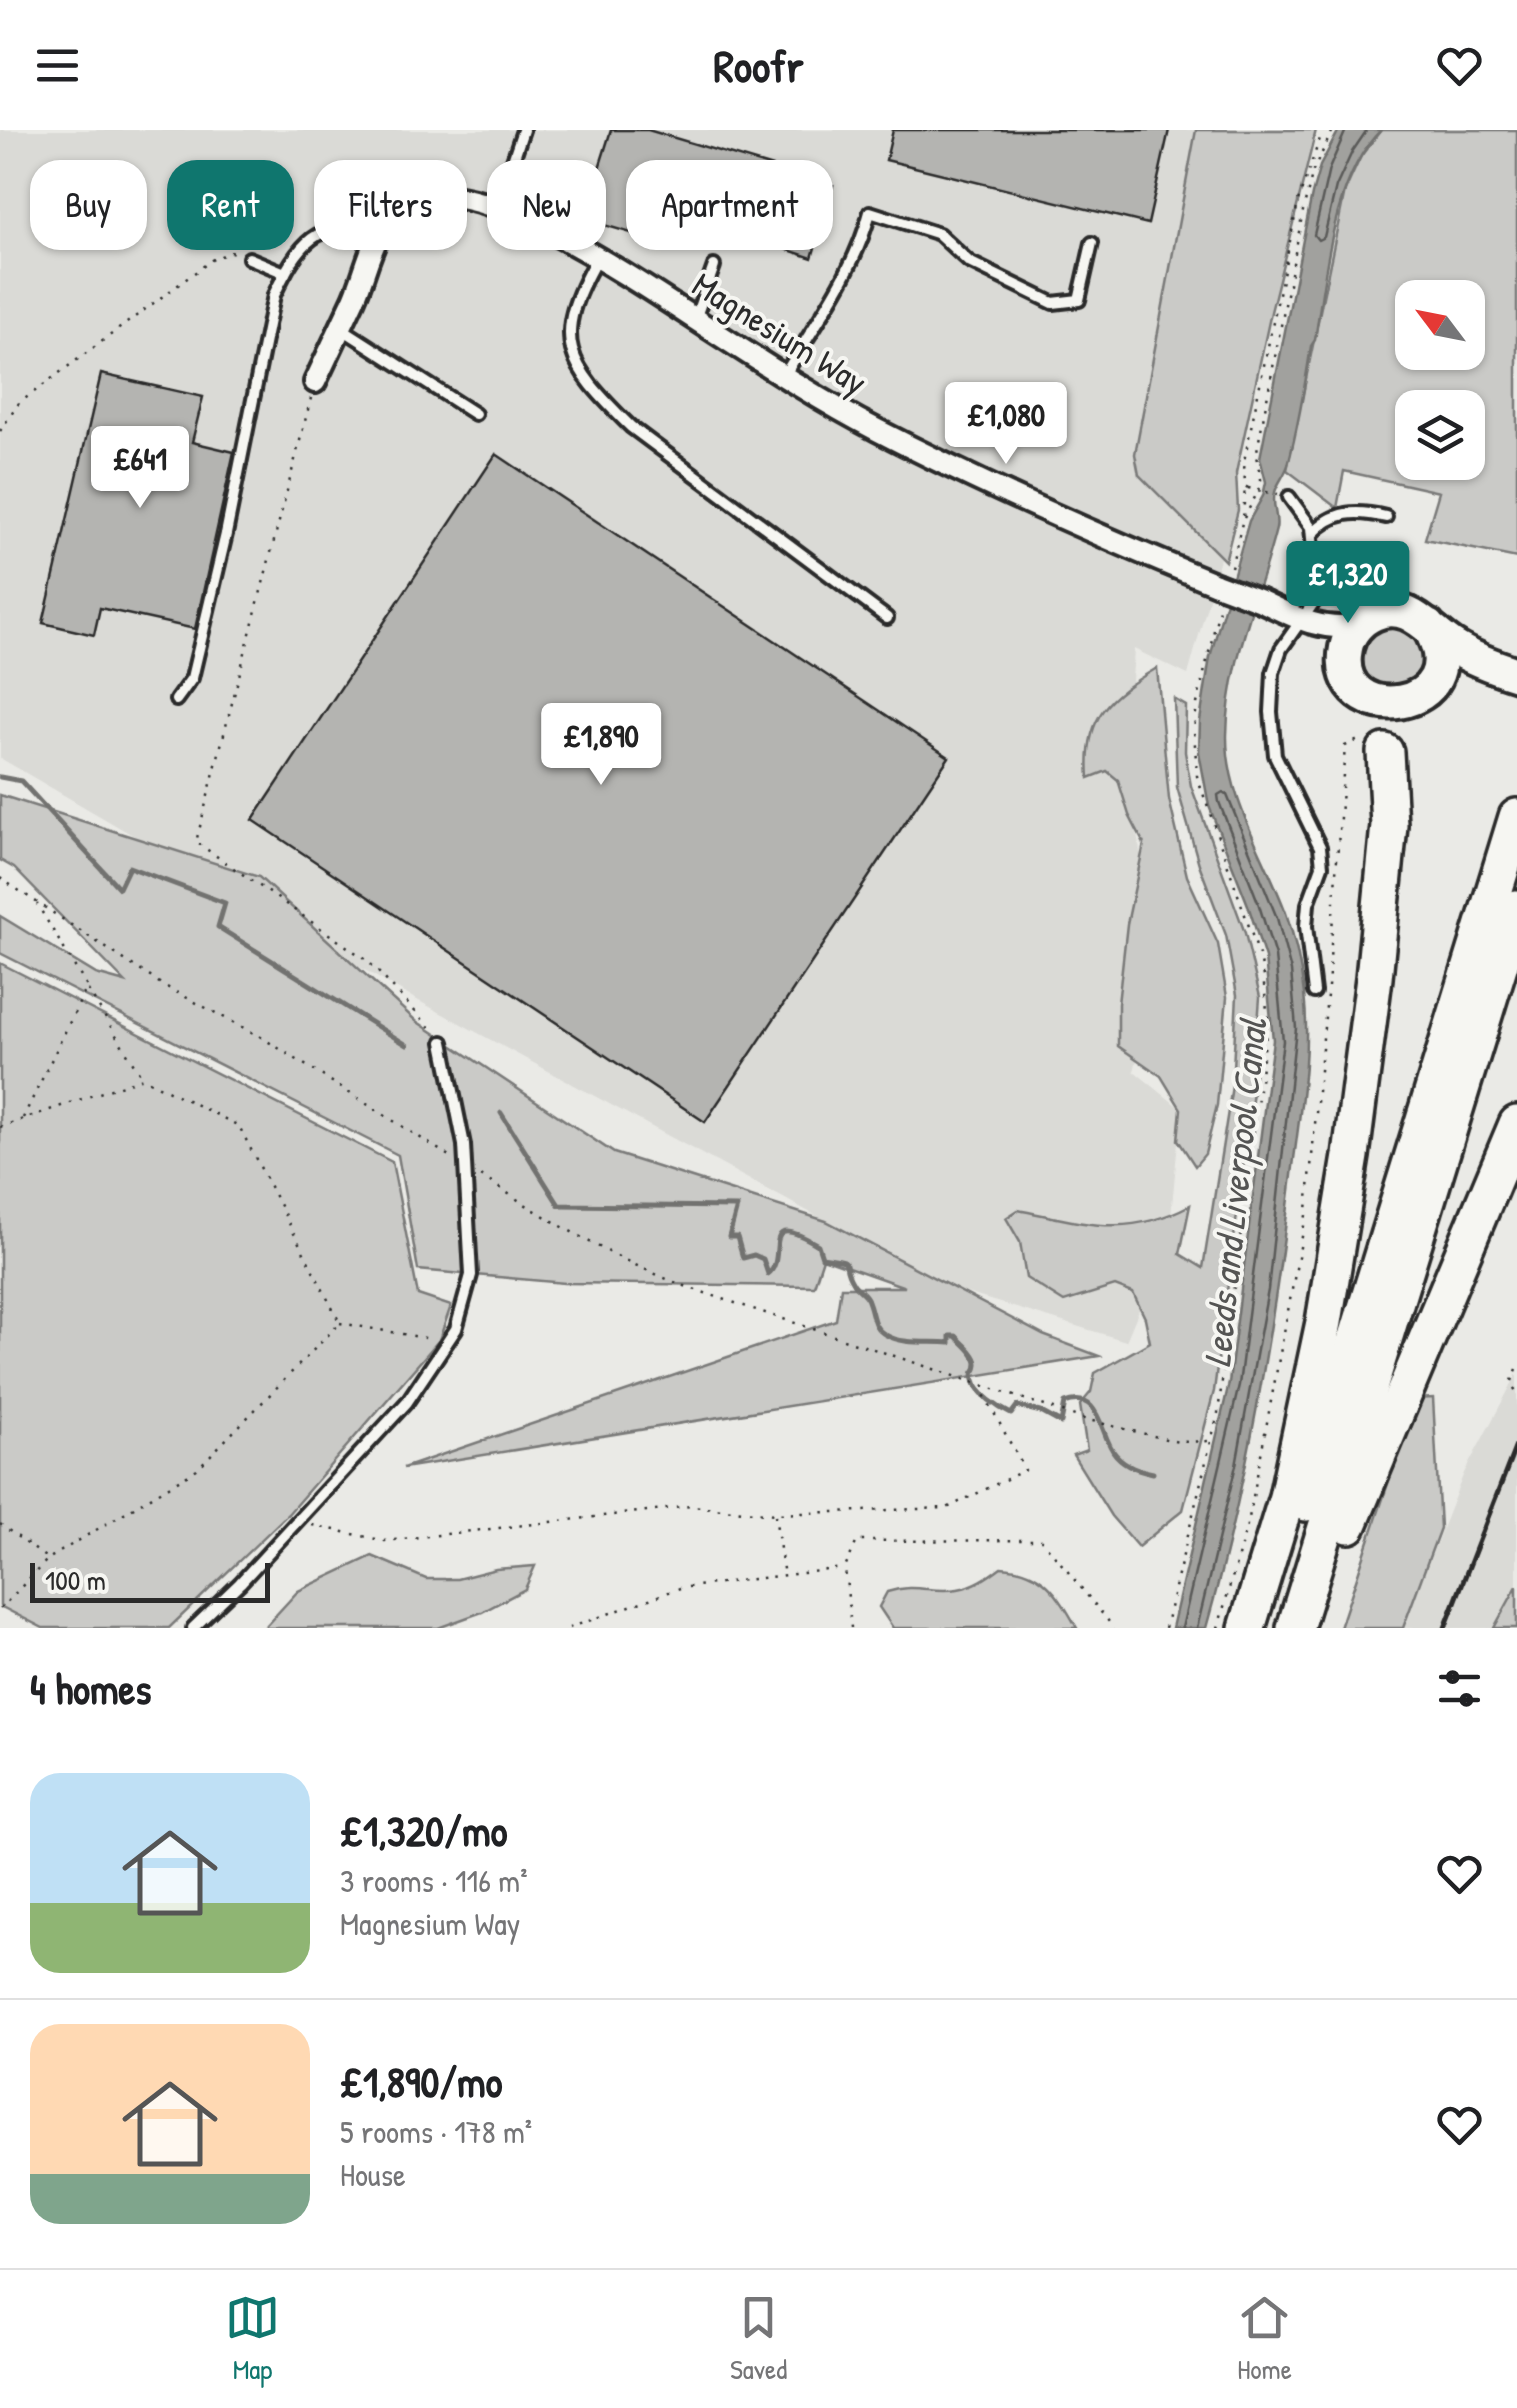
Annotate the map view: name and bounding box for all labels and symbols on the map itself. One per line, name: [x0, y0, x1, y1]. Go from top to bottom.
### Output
street label: Magnesium Way: [684, 261, 876, 405]
north arrow: [1395, 280, 1485, 370]
pin: £1,080: [925, 382, 1087, 467]
pin: £641: [81, 426, 199, 511]
pin: £1,320: [1267, 541, 1429, 626]
pin: £1,890: [520, 703, 682, 788]
water label: Leeds and Liverpool Canal: [1190, 1015, 1278, 1369]
scale bar: [30, 1558, 270, 1602]

